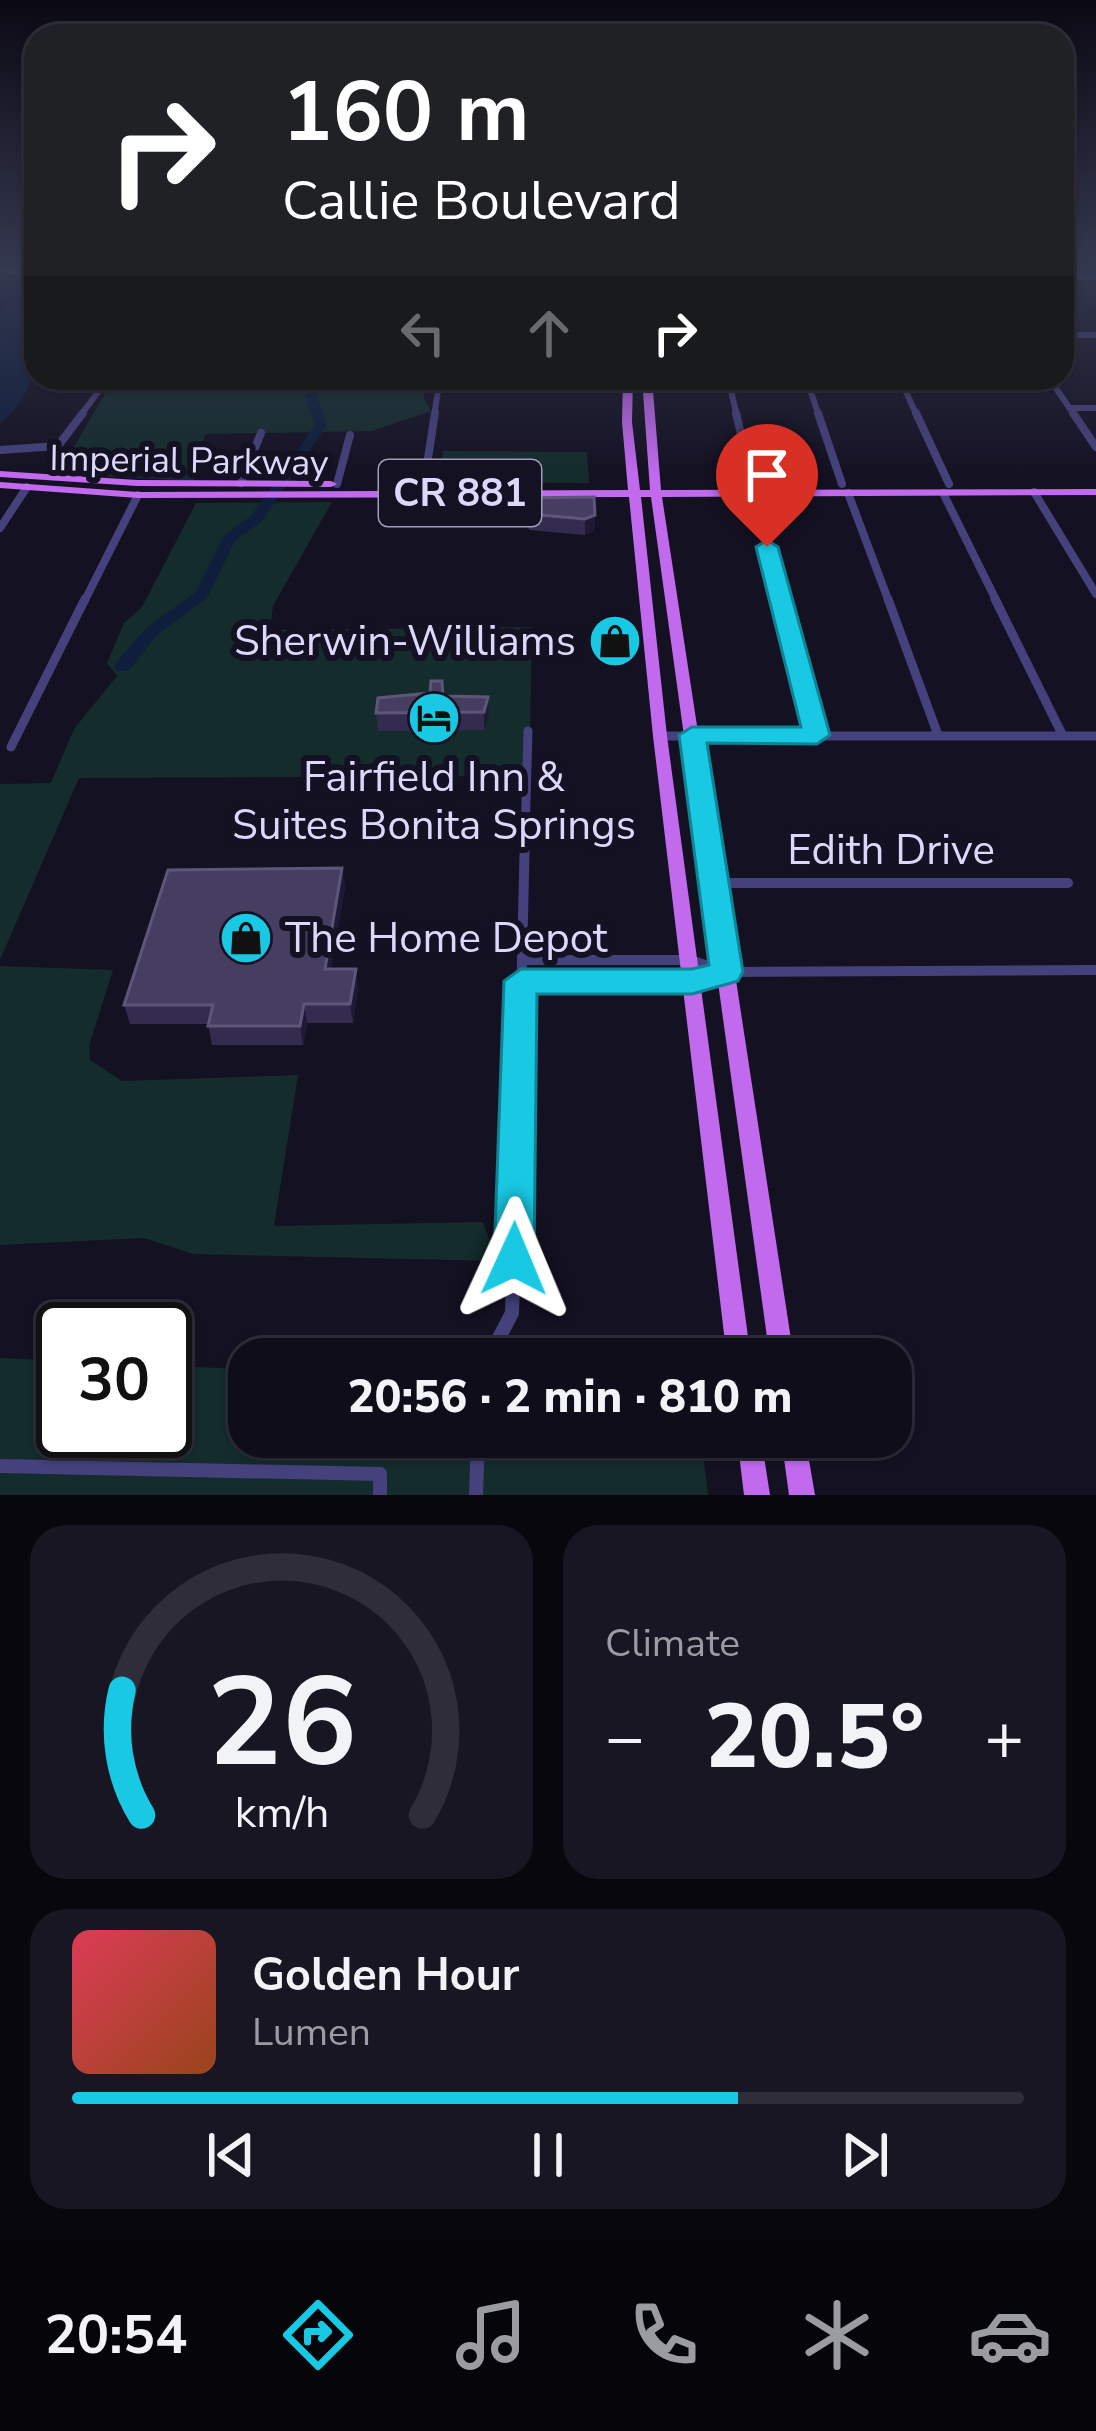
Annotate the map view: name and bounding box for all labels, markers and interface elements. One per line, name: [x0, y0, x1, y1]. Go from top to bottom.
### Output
text: 160 m: [282, 55, 530, 170]
icon: right: [84, 72, 240, 228]
text: Callie Boulevard: [282, 164, 680, 238]
icon: left: [390, 300, 456, 366]
icon: ahead: [516, 300, 582, 366]
icon: right: [642, 300, 708, 366]
pin: [716, 424, 818, 547]
street label: Imperial Parkway: [49, 434, 329, 488]
icon: arrive: [734, 442, 800, 508]
road number: CR 881: [379, 460, 541, 526]
place label: Sherwin-Williams: [234, 613, 576, 670]
shop icon: Sherwin-Williams: [587, 613, 643, 669]
hotel icon: Fairfield Inn & Suites Bonita Springs: [406, 690, 462, 746]
place label: Fairfield Inn & Suites Bonita Springs: [232, 749, 636, 854]
street label: Edith Drive: [787, 822, 995, 879]
shop icon: The Home Depot: [218, 910, 274, 966]
place label: The Home Depot: [285, 910, 608, 967]
position arrow: [451, 1196, 577, 1322]
speed limit sign: 30: [36, 1302, 192, 1458]
text: 20:56 · 2 min · 810 m: [347, 1367, 793, 1428]
text: Climate: [605, 1617, 740, 1670]
text: 26: [207, 1638, 356, 1808]
text: 20.5°: [705, 1676, 924, 1799]
text: −: [605, 1693, 645, 1783]
text: +: [984, 1693, 1024, 1783]
text: km/h: [234, 1784, 329, 1842]
text: Golden Hour: [252, 1945, 519, 2006]
text: Lumen: [252, 2006, 371, 2059]
icon: previous: [198, 2122, 264, 2188]
icon: pause: [515, 2122, 581, 2188]
icon: next: [832, 2122, 898, 2188]
icon: directions: [276, 2293, 360, 2377]
icon: music: [449, 2293, 533, 2377]
icon: phone: [622, 2293, 706, 2377]
icon: climate: [795, 2293, 879, 2377]
icon: car: [968, 2293, 1052, 2377]
text: 20:54: [44, 2298, 187, 2372]

